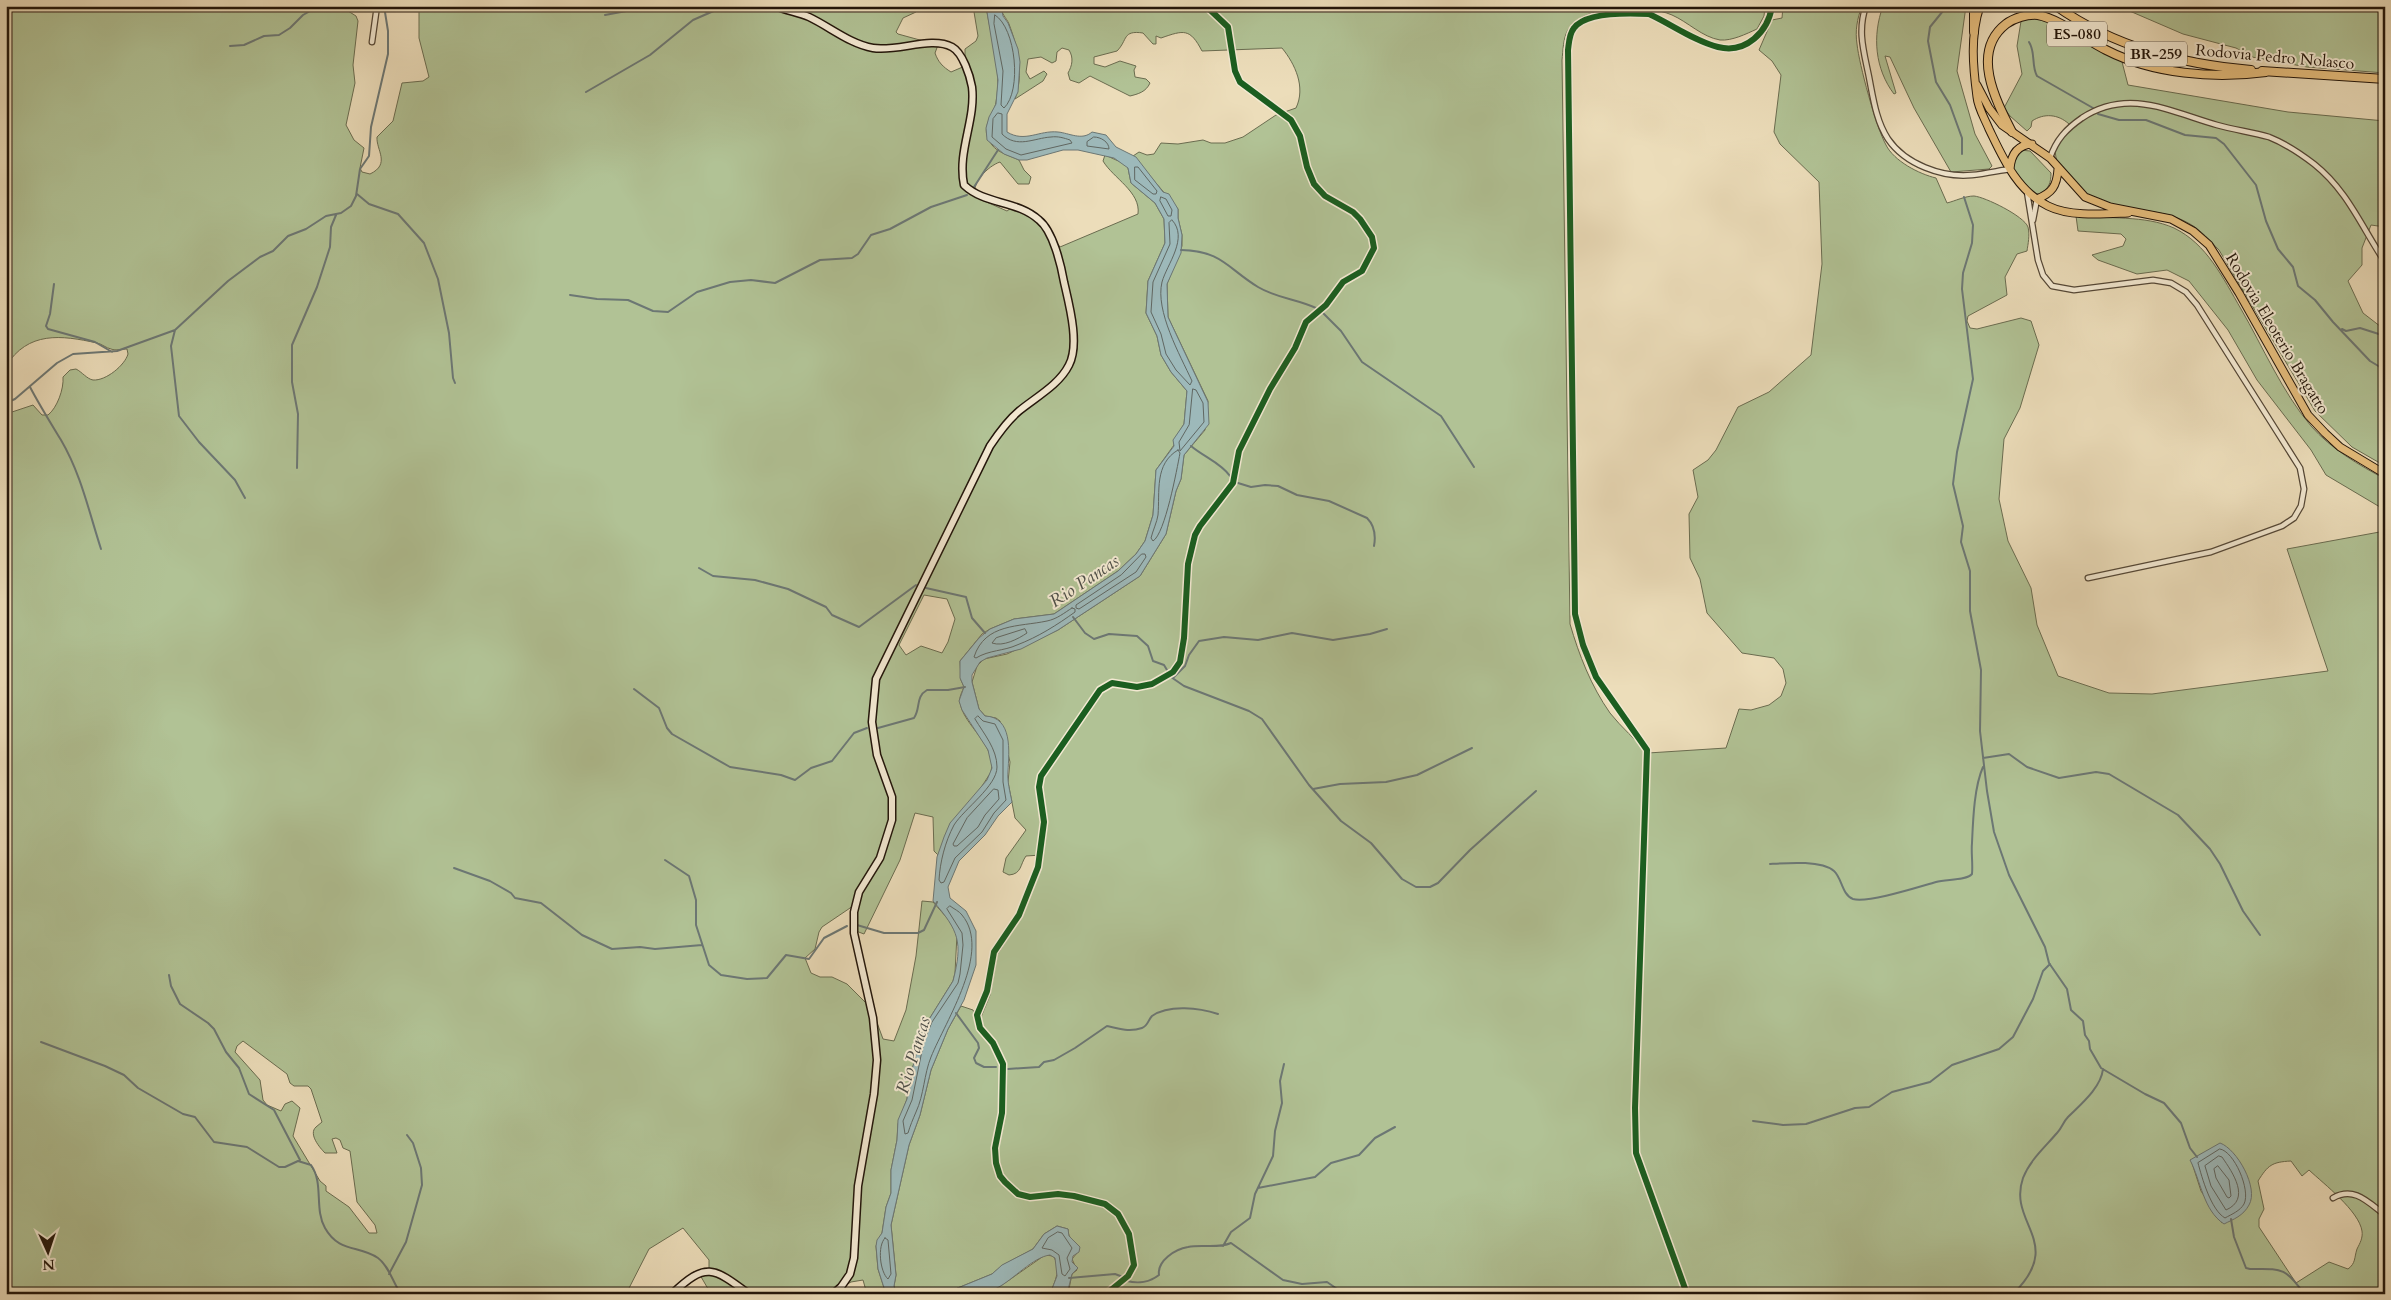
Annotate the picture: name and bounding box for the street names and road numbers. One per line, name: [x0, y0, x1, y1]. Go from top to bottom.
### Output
road number: ES-080: [2047, 22, 2107, 46]
street label: Rodovia Pedro Nolasco: [2195, 39, 2356, 75]
road number: BR-259: [2125, 42, 2187, 66]
street label: Rodovia Eleoterio Bragatto: [2220, 249, 2334, 419]

